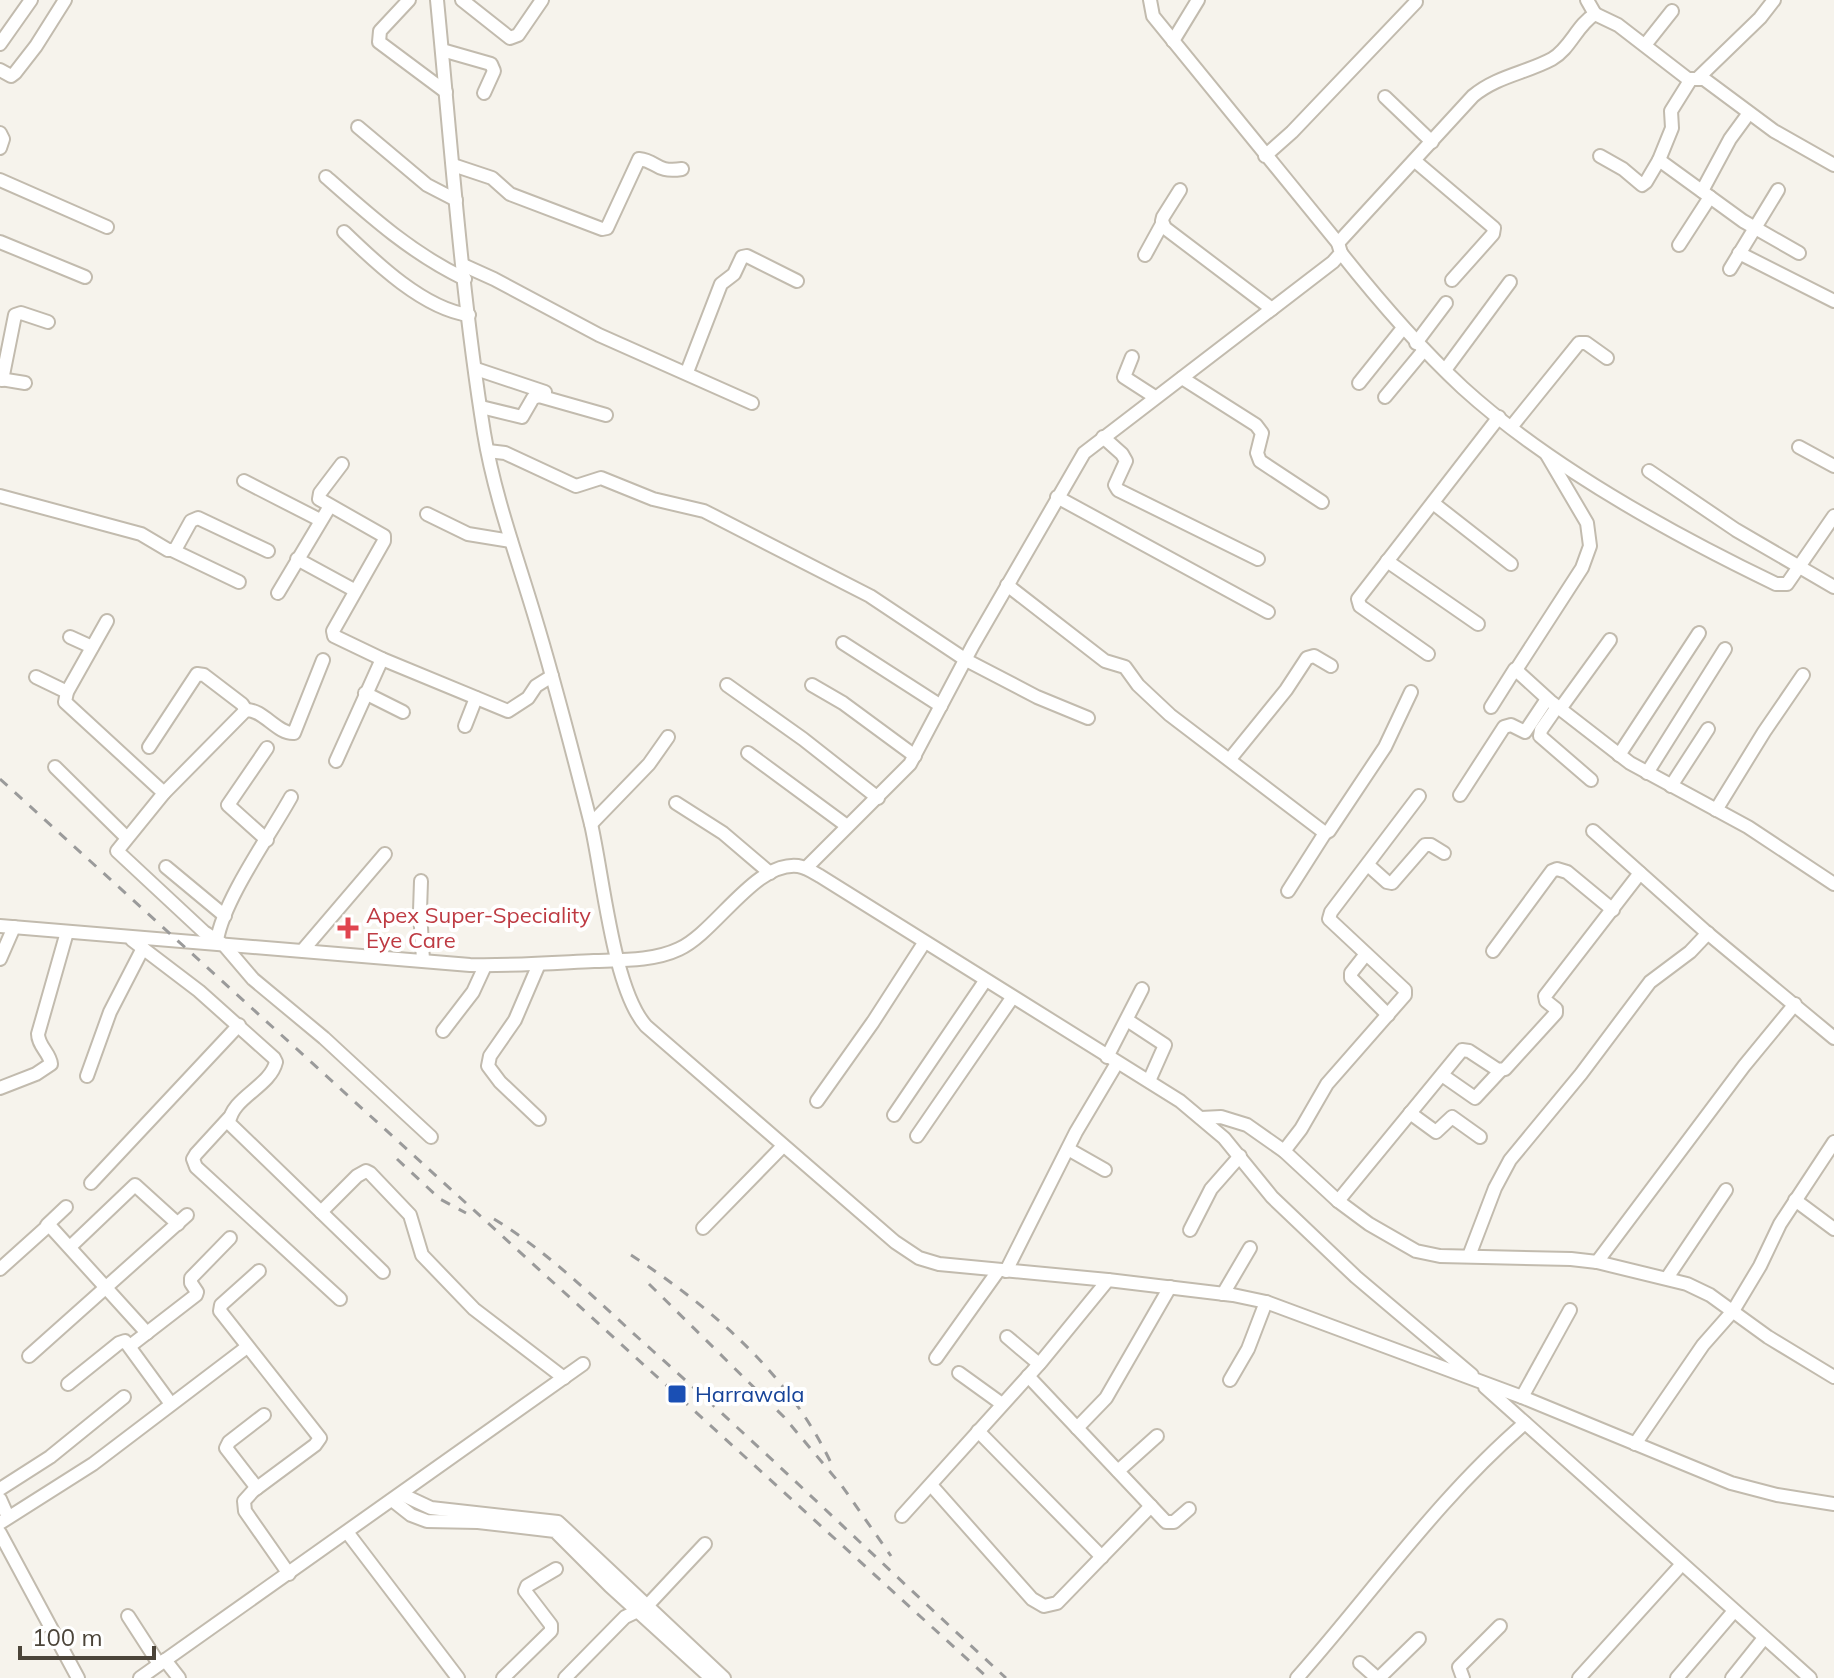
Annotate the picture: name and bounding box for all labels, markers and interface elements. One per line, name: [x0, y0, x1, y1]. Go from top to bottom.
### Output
place label: Apex Super-Speciality Eye Care: [366, 901, 591, 954]
marker: Apex Super-Speciality Eye Care: [337, 917, 359, 939]
place label: Harrawala: [695, 1380, 805, 1408]
marker: Harrawala: [666, 1383, 688, 1405]
scale bar: [20, 1610, 154, 1660]
text: 100 m: [32, 1622, 103, 1652]

